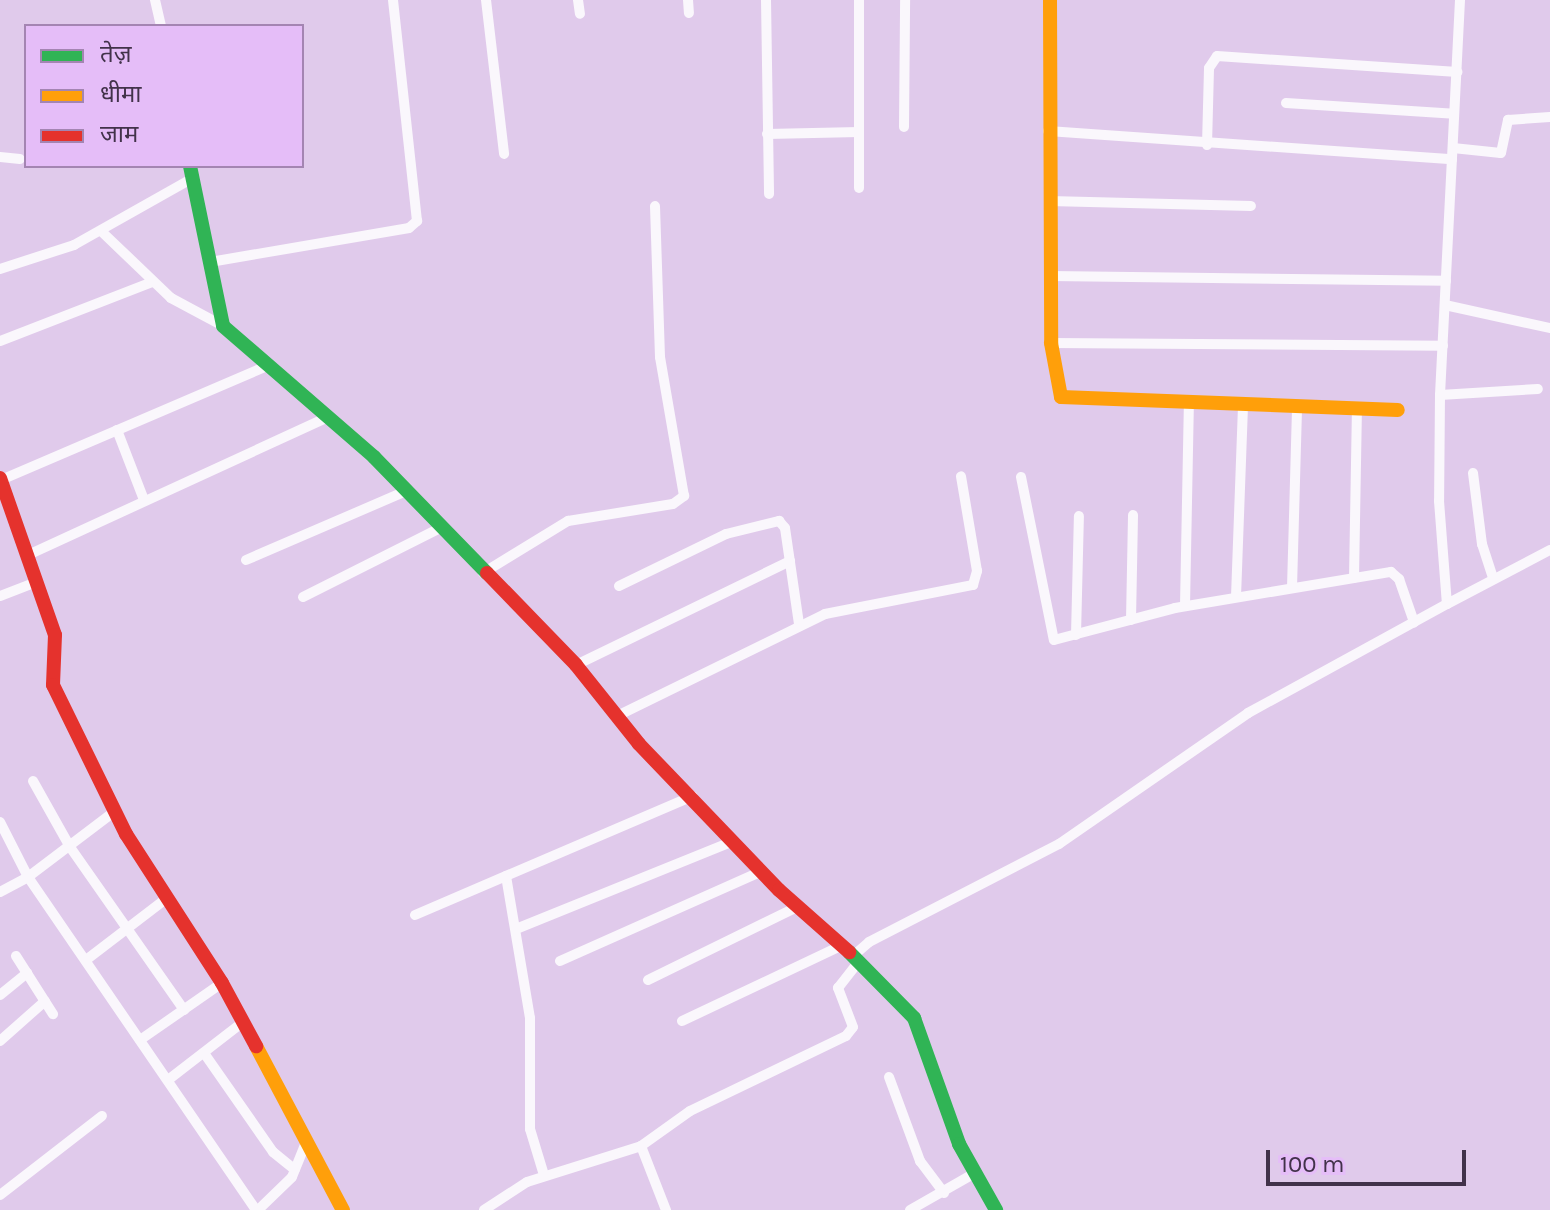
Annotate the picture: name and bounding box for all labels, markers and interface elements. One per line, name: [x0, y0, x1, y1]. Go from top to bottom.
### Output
legend: [24, 24, 304, 168]
text: तेज़: [100, 40, 132, 68]
text: धीमा: [100, 80, 142, 108]
text: जाम: [100, 120, 138, 148]
scale bar: [1270, 1134, 1470, 1184]
text: 100 m: [1280, 1150, 1345, 1178]

